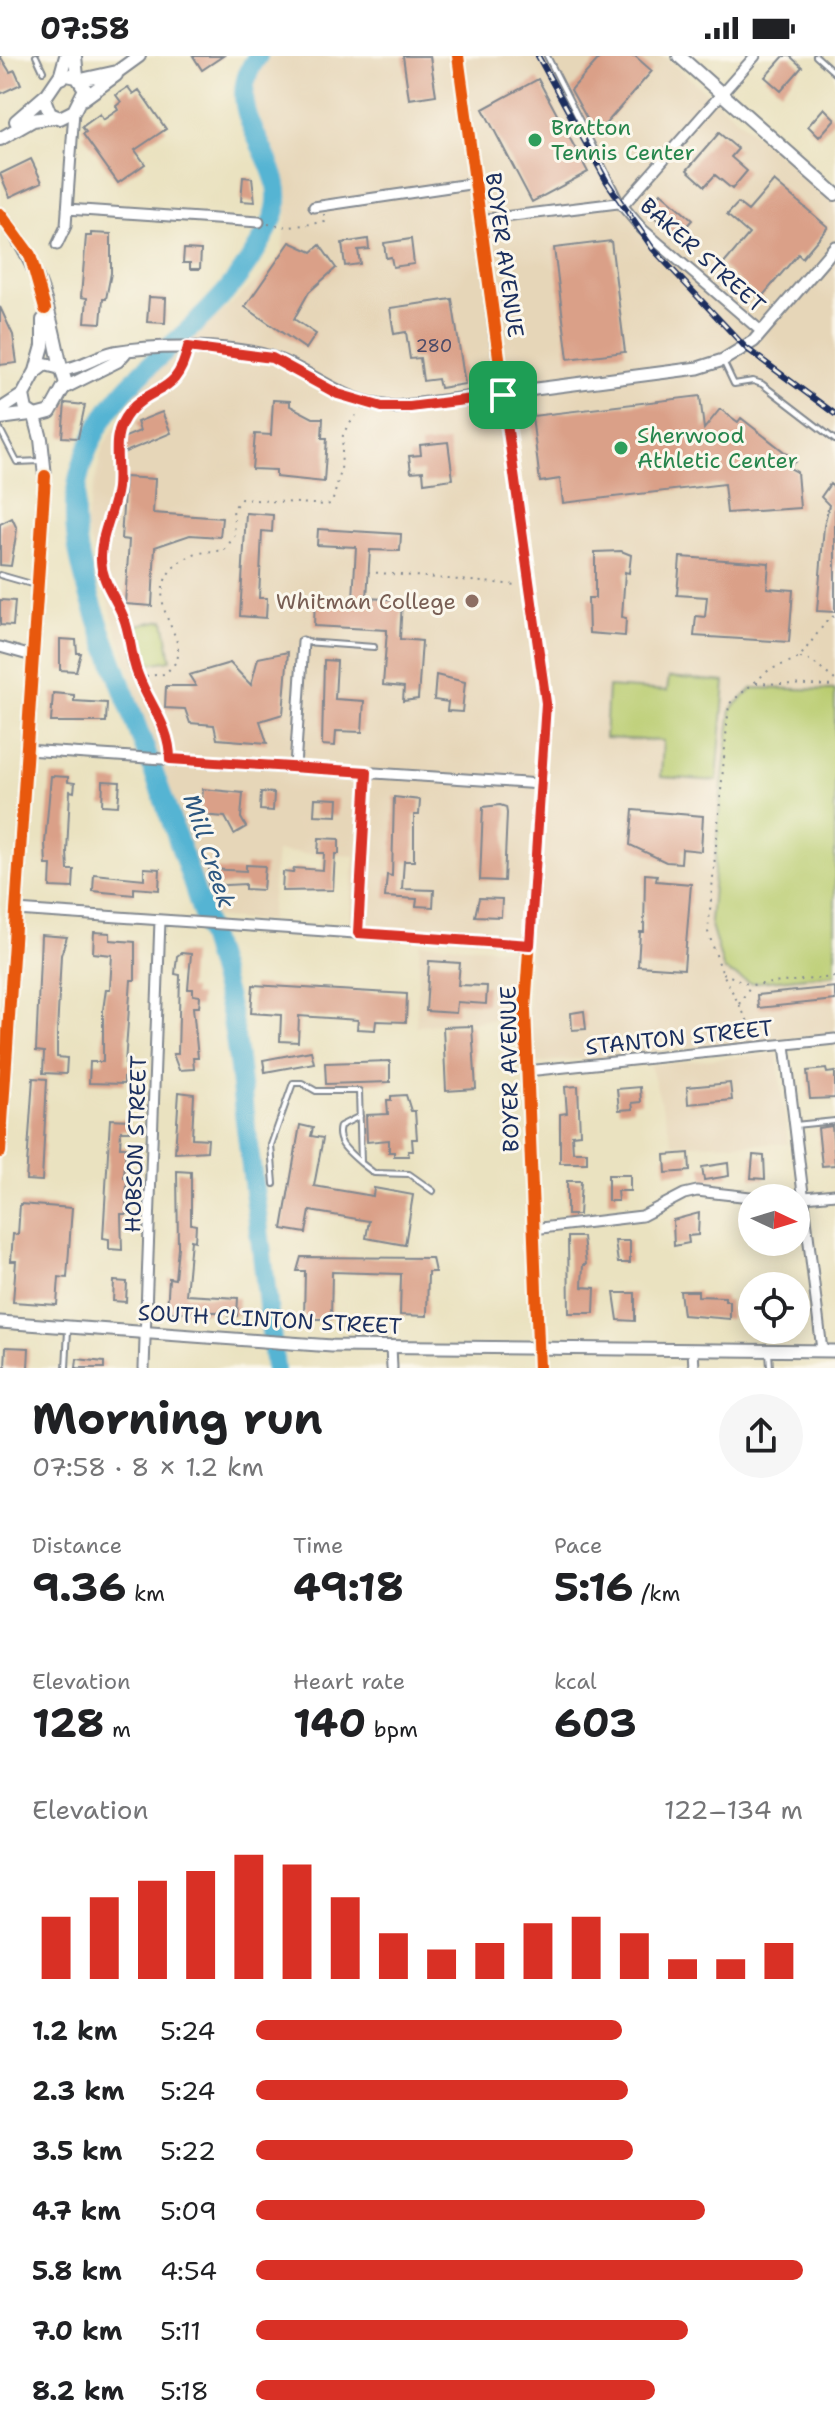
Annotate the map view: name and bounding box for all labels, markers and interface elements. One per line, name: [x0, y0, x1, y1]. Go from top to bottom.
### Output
text: 07:58: [40, 8, 130, 49]
place label: Bratton Tennis Center: [551, 113, 695, 167]
marker: Bratton Tennis Center: [526, 131, 544, 149]
street label: BOYER AVENUE: [479, 171, 530, 339]
street label: BAKER STREET: [634, 191, 772, 320]
house number: 280: [416, 334, 452, 358]
pin: [469, 361, 537, 429]
icon: arrive: [481, 373, 525, 417]
place label: Sherwood Athletic Center: [637, 421, 798, 475]
marker: Sherwood Athletic Center: [612, 439, 630, 457]
place label: Whitman College: [276, 587, 456, 616]
marker: Whitman College: [463, 592, 481, 610]
water label: Mill Creek: [175, 790, 243, 912]
street label: BOYER AVENUE: [494, 986, 525, 1152]
street label: STANTON STREET: [584, 1013, 775, 1062]
street label: HOBSON STREET: [118, 1054, 153, 1233]
north arrow: [738, 1184, 810, 1256]
map controls: [738, 1184, 810, 1344]
button: locate: [738, 1272, 810, 1344]
street label: SOUTH CLINTON STREET: [137, 1298, 403, 1341]
text: Morning run: [32, 1389, 323, 1448]
button: share: [719, 1394, 803, 1478]
text: 07:58 · 8 × 1.2 km: [32, 1449, 264, 1484]
text: Distance: [32, 1531, 122, 1560]
text: Time: [293, 1531, 343, 1560]
text: Pace: [554, 1531, 602, 1560]
text: 9.36: [32, 1560, 126, 1614]
text: 49:18: [293, 1560, 404, 1614]
text: 5:16: [554, 1560, 634, 1614]
text: km: [126, 1579, 165, 1608]
text: /km: [634, 1579, 680, 1608]
text: Elevation: [32, 1667, 130, 1696]
text: Heart rate: [293, 1667, 405, 1696]
text: kcal: [554, 1667, 597, 1696]
text: 128: [32, 1696, 105, 1750]
text: 140: [293, 1696, 366, 1750]
text: 603: [554, 1696, 637, 1750]
text: m: [105, 1715, 131, 1744]
text: bpm: [366, 1715, 418, 1744]
text: Elevation: [32, 1792, 148, 1827]
text: 122–134 m: [664, 1792, 803, 1827]
text: 1.2 km: [32, 2013, 117, 2048]
text: 5:24: [160, 2013, 215, 2048]
text: 2.3 km: [32, 2073, 125, 2108]
text: 5:24: [160, 2073, 215, 2108]
text: 3.5 km: [32, 2133, 123, 2168]
text: 5:22: [160, 2133, 216, 2168]
text: 4.7 km: [32, 2193, 121, 2228]
text: 5:09: [160, 2193, 217, 2228]
text: 5.8 km: [32, 2253, 122, 2288]
text: 4:54: [160, 2253, 217, 2288]
text: 7.0 km: [32, 2313, 122, 2348]
text: 5:11: [160, 2313, 201, 2348]
text: 8.2 km: [32, 2373, 124, 2408]
text: 5:18: [160, 2373, 209, 2408]

